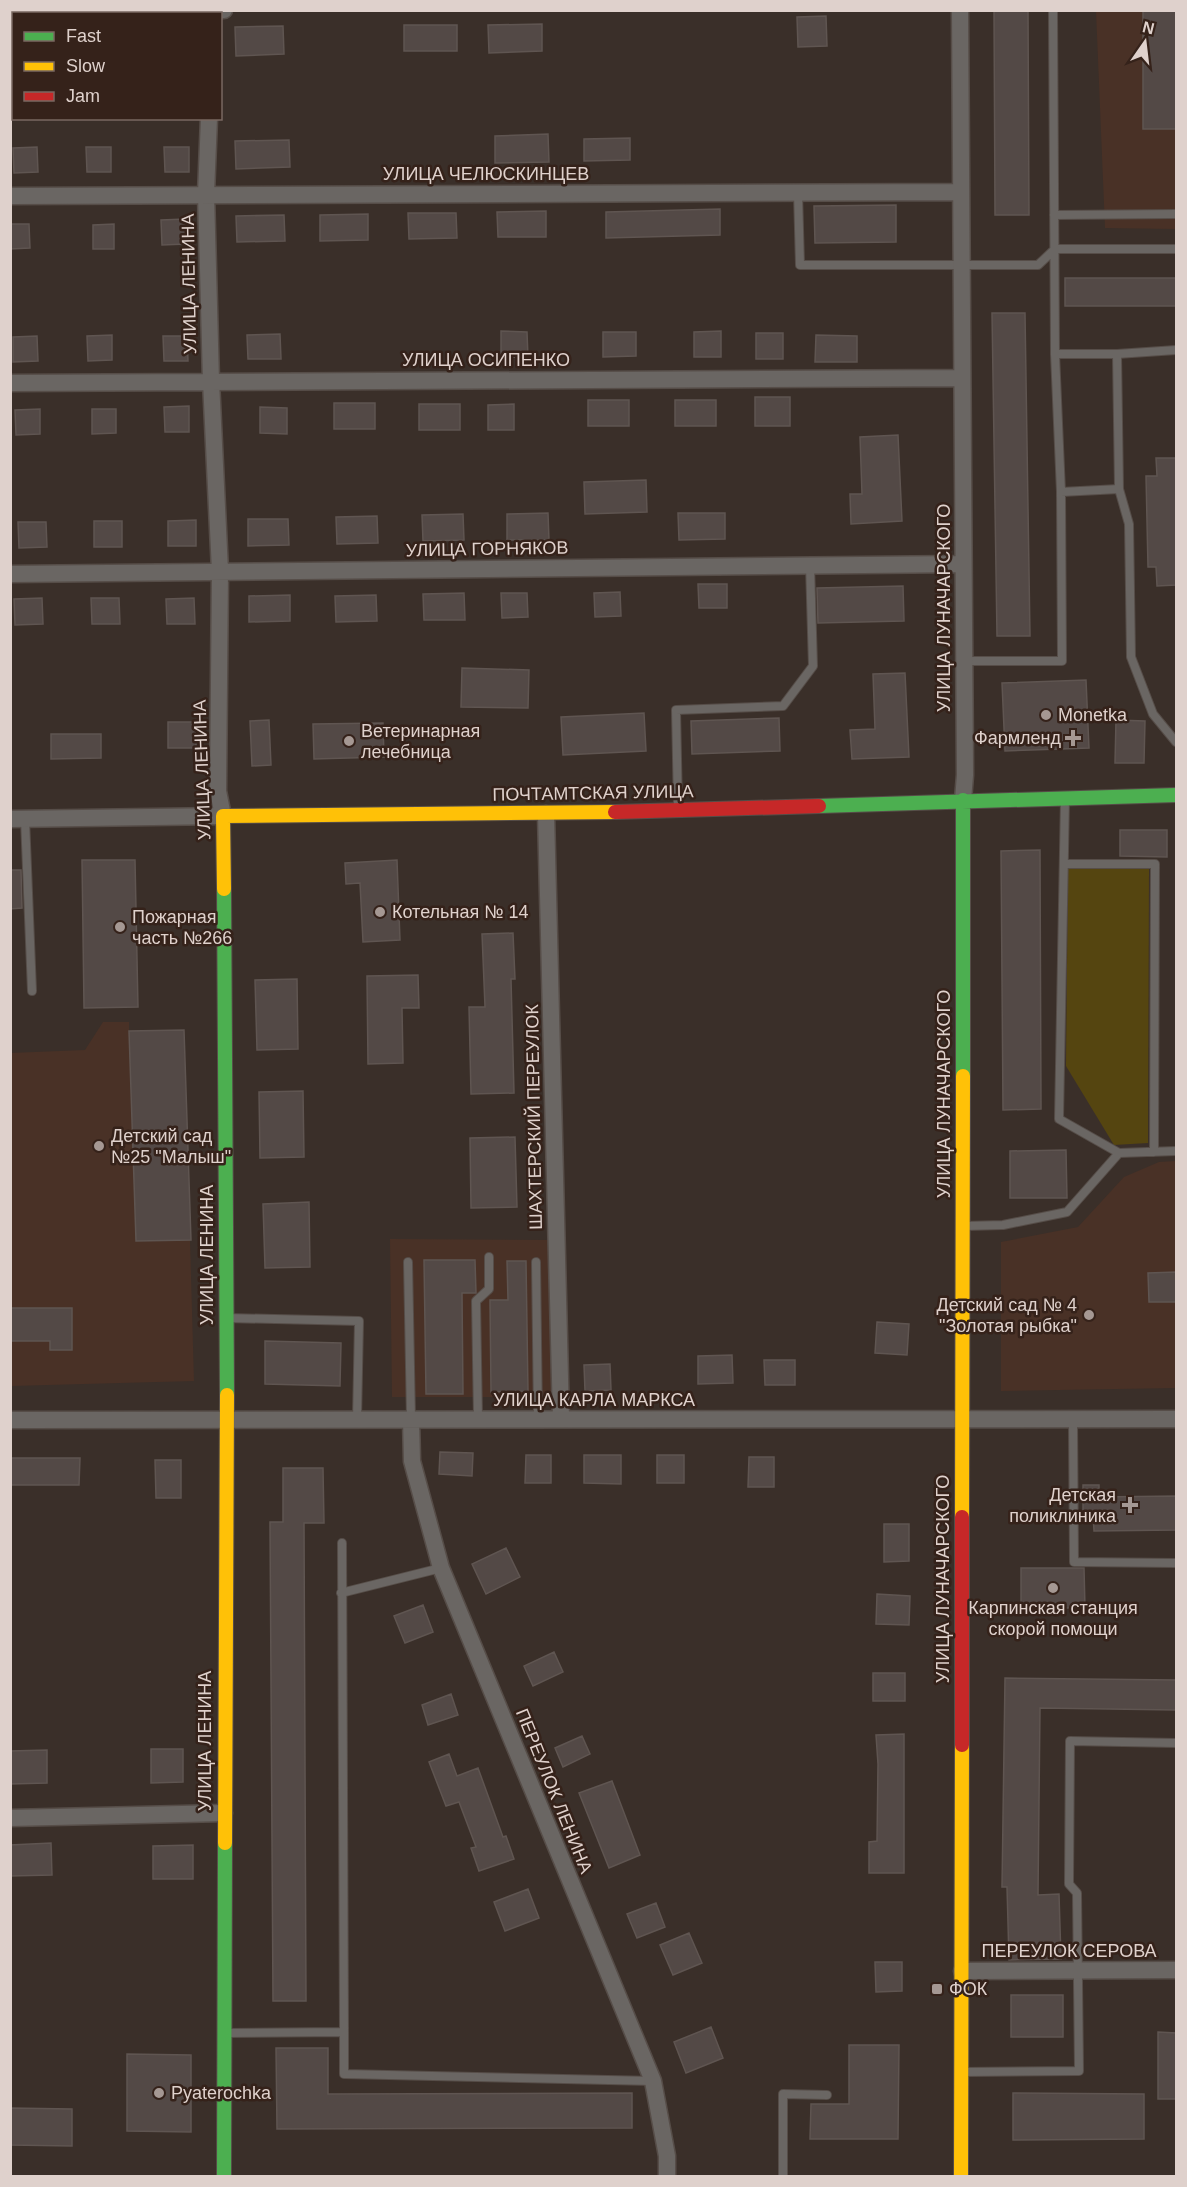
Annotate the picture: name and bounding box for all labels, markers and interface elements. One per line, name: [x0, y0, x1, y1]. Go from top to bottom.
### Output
legend: [12, 12, 222, 120]
north arrow: [1115, 12, 1175, 72]
text: N: [1141, 18, 1156, 38]
text: Fast: [66, 26, 101, 46]
text: Slow: [66, 56, 106, 76]
text: Jam: [66, 86, 100, 106]
street label: УЛИЦА ЧЕЛЮСКИНЦЕВ: [383, 164, 589, 184]
street label: УЛИЦА ЛЕНИНА: [178, 214, 200, 354]
street label: УЛИЦА ОСИПЕНКО: [402, 350, 570, 370]
street label: УЛИЦА ЛУНАЧАРСКОГО: [934, 504, 954, 712]
street label: УЛИЦА ГОРНЯКОВ: [405, 538, 569, 560]
street label: УЛИЦА ЛЕНИНА: [190, 699, 214, 841]
place label: Monetka: [1058, 705, 1128, 725]
marker: Monetka: [1039, 708, 1053, 722]
place label: Ветеринарная лечебница: [361, 721, 480, 762]
place label: Фармленд: [974, 728, 1061, 748]
marker: Фармленд: [1066, 731, 1080, 745]
marker: Ветеринарная лечебница: [342, 734, 356, 748]
street label: ПОЧТАМТСКАЯ УЛИЦА: [492, 781, 694, 805]
place label: Котельная № 14: [392, 902, 528, 922]
marker: Котельная № 14: [373, 905, 387, 919]
place label: Пожарная часть №266: [132, 907, 232, 948]
marker: Пожарная часть №266: [113, 920, 127, 934]
street label: УЛИЦА ЛУНАЧАРСКОГО: [934, 990, 954, 1198]
street label: ШАХТЕРСКИЙ ПЕРЕУЛОК: [521, 1003, 546, 1230]
place label: Детский сад №25 "Малыш": [111, 1126, 231, 1167]
marker: Детский сад №25 "Малыш": [92, 1139, 106, 1153]
street label: УЛИЦА ЛЕНИНА: [197, 1185, 217, 1325]
place label: Детский сад № 4 "Золотая рыбка": [937, 1295, 1077, 1336]
marker: Детский сад № 4 "Золотая рыбка": [1082, 1308, 1096, 1322]
street label: УЛИЦА КАРЛА МАРКСА: [493, 1390, 695, 1410]
street label: УЛИЦА ЛУНАЧАРСКОГО: [933, 1475, 953, 1683]
place label: Детская поликлиника: [1009, 1485, 1117, 1526]
marker: Детская поликлиника: [1121, 1496, 1139, 1514]
marker: Карпинская станция скорой помощи: [1046, 1581, 1060, 1595]
place label: Карпинская станция скорой помощи: [968, 1598, 1138, 1639]
street label: УЛИЦА ЛЕНИНА: [195, 1671, 215, 1811]
street label: ПЕРЕУЛОК ЛЕНИНА: [512, 1706, 596, 1876]
street label: ПЕРЕУЛОК СЕРОВА: [981, 1941, 1157, 1961]
place label: ФОК: [949, 1979, 988, 1999]
marker: ФОК: [930, 1982, 944, 1996]
place label: Pyaterochka: [171, 2083, 272, 2103]
marker: Pyaterochka: [152, 2086, 166, 2100]

